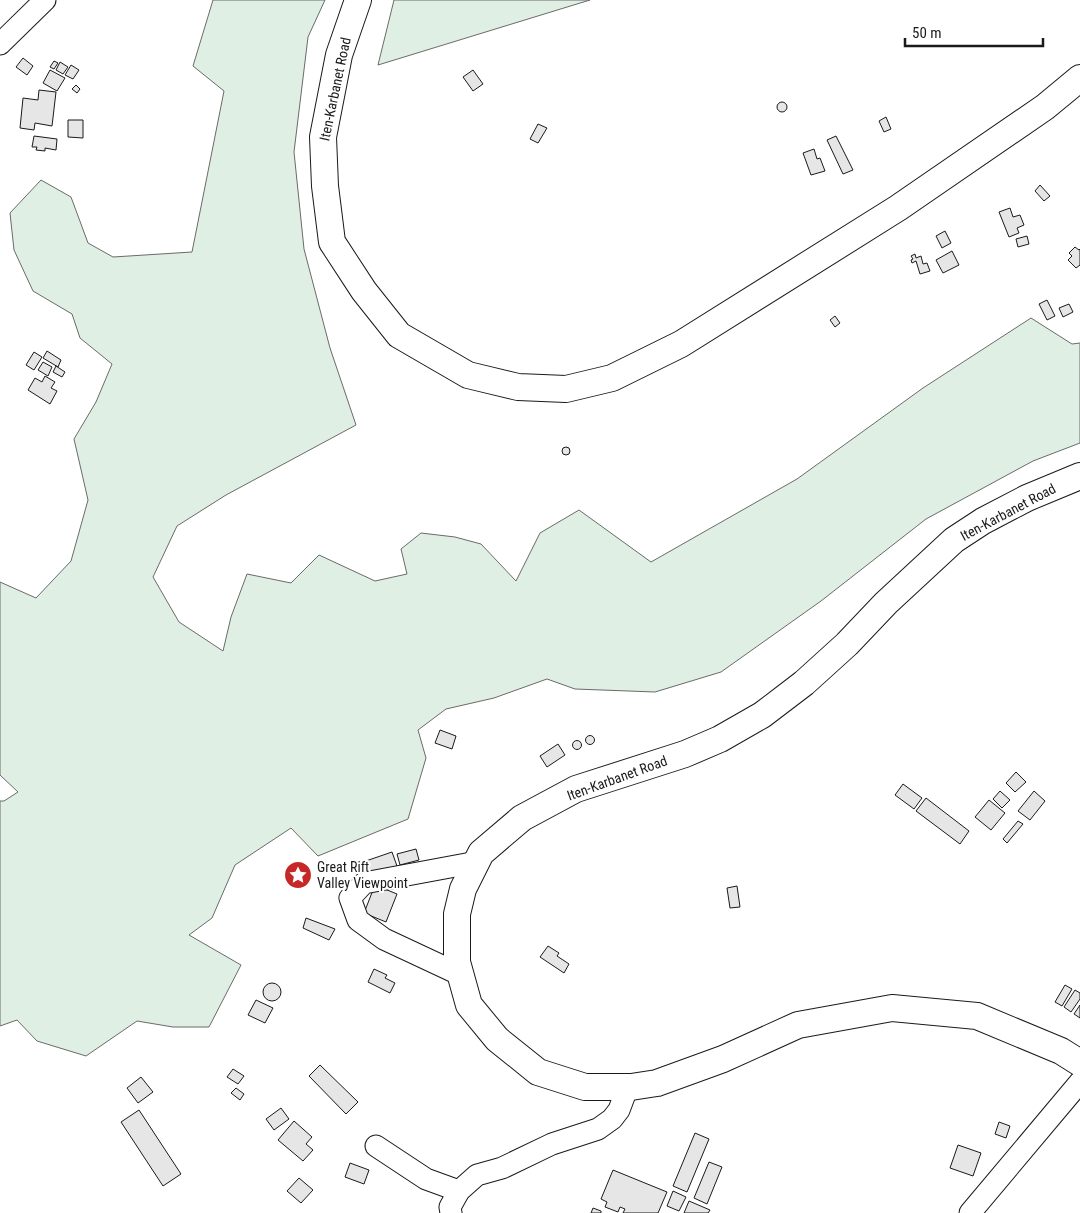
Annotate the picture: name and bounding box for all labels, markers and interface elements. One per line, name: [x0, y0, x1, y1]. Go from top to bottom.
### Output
scale bar: [905, 15, 1042, 47]
text: 50 m: [912, 24, 942, 42]
street label: Iten-Karbanet Road: [316, 36, 354, 142]
street label: Iten-Karbanet Road: [958, 480, 1058, 544]
street label: Iten-Karbanet Road: [565, 752, 669, 804]
place label: Great Rift Valley Viewpoint: [317, 859, 408, 891]
place icon: Great Rift Valley Viewpoint: [283, 860, 313, 890]

